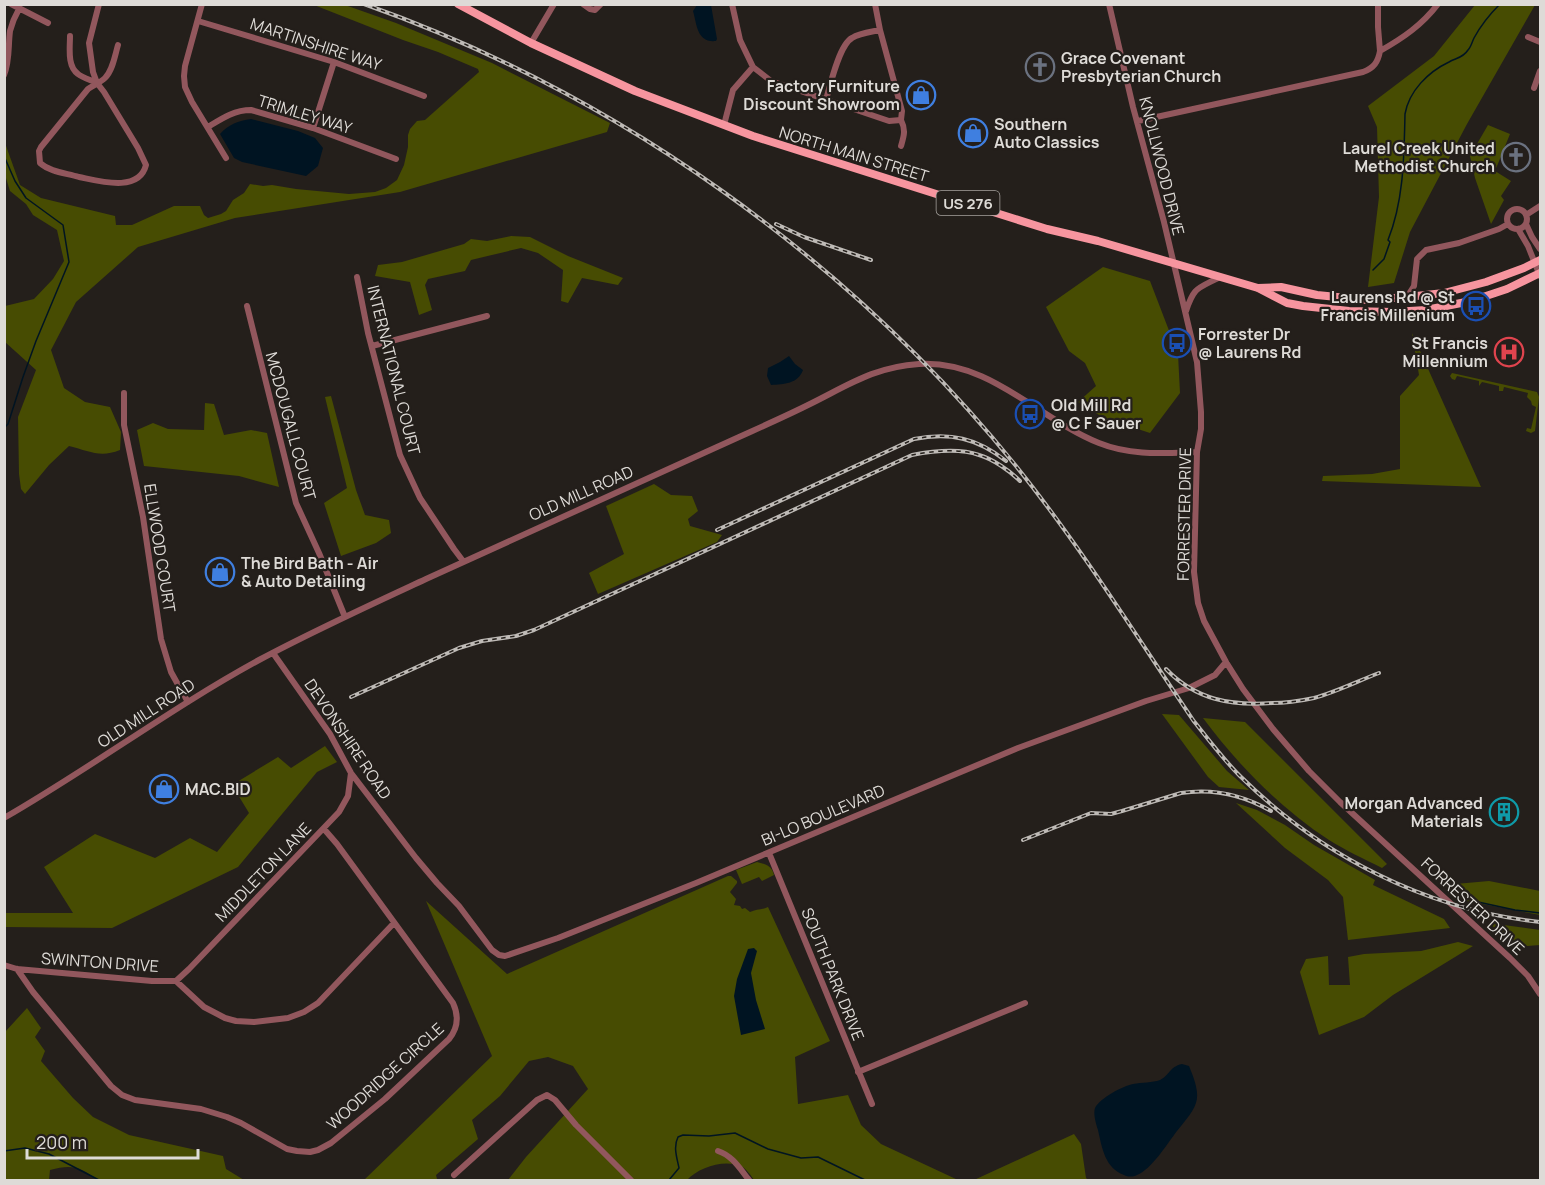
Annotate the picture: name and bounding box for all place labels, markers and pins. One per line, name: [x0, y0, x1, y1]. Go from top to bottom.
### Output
place label: Grace Covenant Presbyterian Church: [1061, 47, 1221, 87]
church icon: Grace Covenant Presbyterian Church: [1024, 51, 1056, 83]
place label: Factory Furniture Discount Showroom: [743, 75, 900, 115]
shop icon: Factory Furniture Discount Showroom: [905, 79, 937, 111]
place label: Southern Auto Classics: [994, 113, 1100, 153]
shop icon: Southern Auto Classics: [957, 117, 989, 149]
place label: Laurel Creek United Methodist Church: [1343, 137, 1495, 177]
church icon: Laurel Creek United Methodist Church: [1500, 141, 1532, 173]
place label: Laurens Rd @ St Francis Millenium: [1321, 286, 1455, 326]
bus stop icon: Laurens Rd @ St Francis Millenium: [1460, 290, 1492, 322]
place label: Forrester Dr @ Laurens Rd: [1198, 323, 1302, 363]
bus stop icon: Forrester Dr @ Laurens Rd: [1161, 327, 1193, 359]
place label: St Francis Millennium: [1403, 332, 1488, 372]
hospital icon: St Francis Millennium: [1493, 336, 1525, 368]
place label: Old Mill Rd @ C F Sauer: [1051, 394, 1141, 434]
bus stop icon: Old Mill Rd @ C F Sauer: [1014, 398, 1046, 430]
place label: The Bird Bath - Air & Auto Detailing: [241, 552, 378, 592]
shop icon: The Bird Bath - Air & Auto Detailing: [204, 556, 236, 588]
shop icon: MAC.BID: [148, 773, 180, 805]
place label: MAC.BID: [185, 778, 251, 800]
place label: Morgan Advanced Materials: [1345, 792, 1483, 832]
building icon: Morgan Advanced Materials: [1488, 796, 1520, 828]

